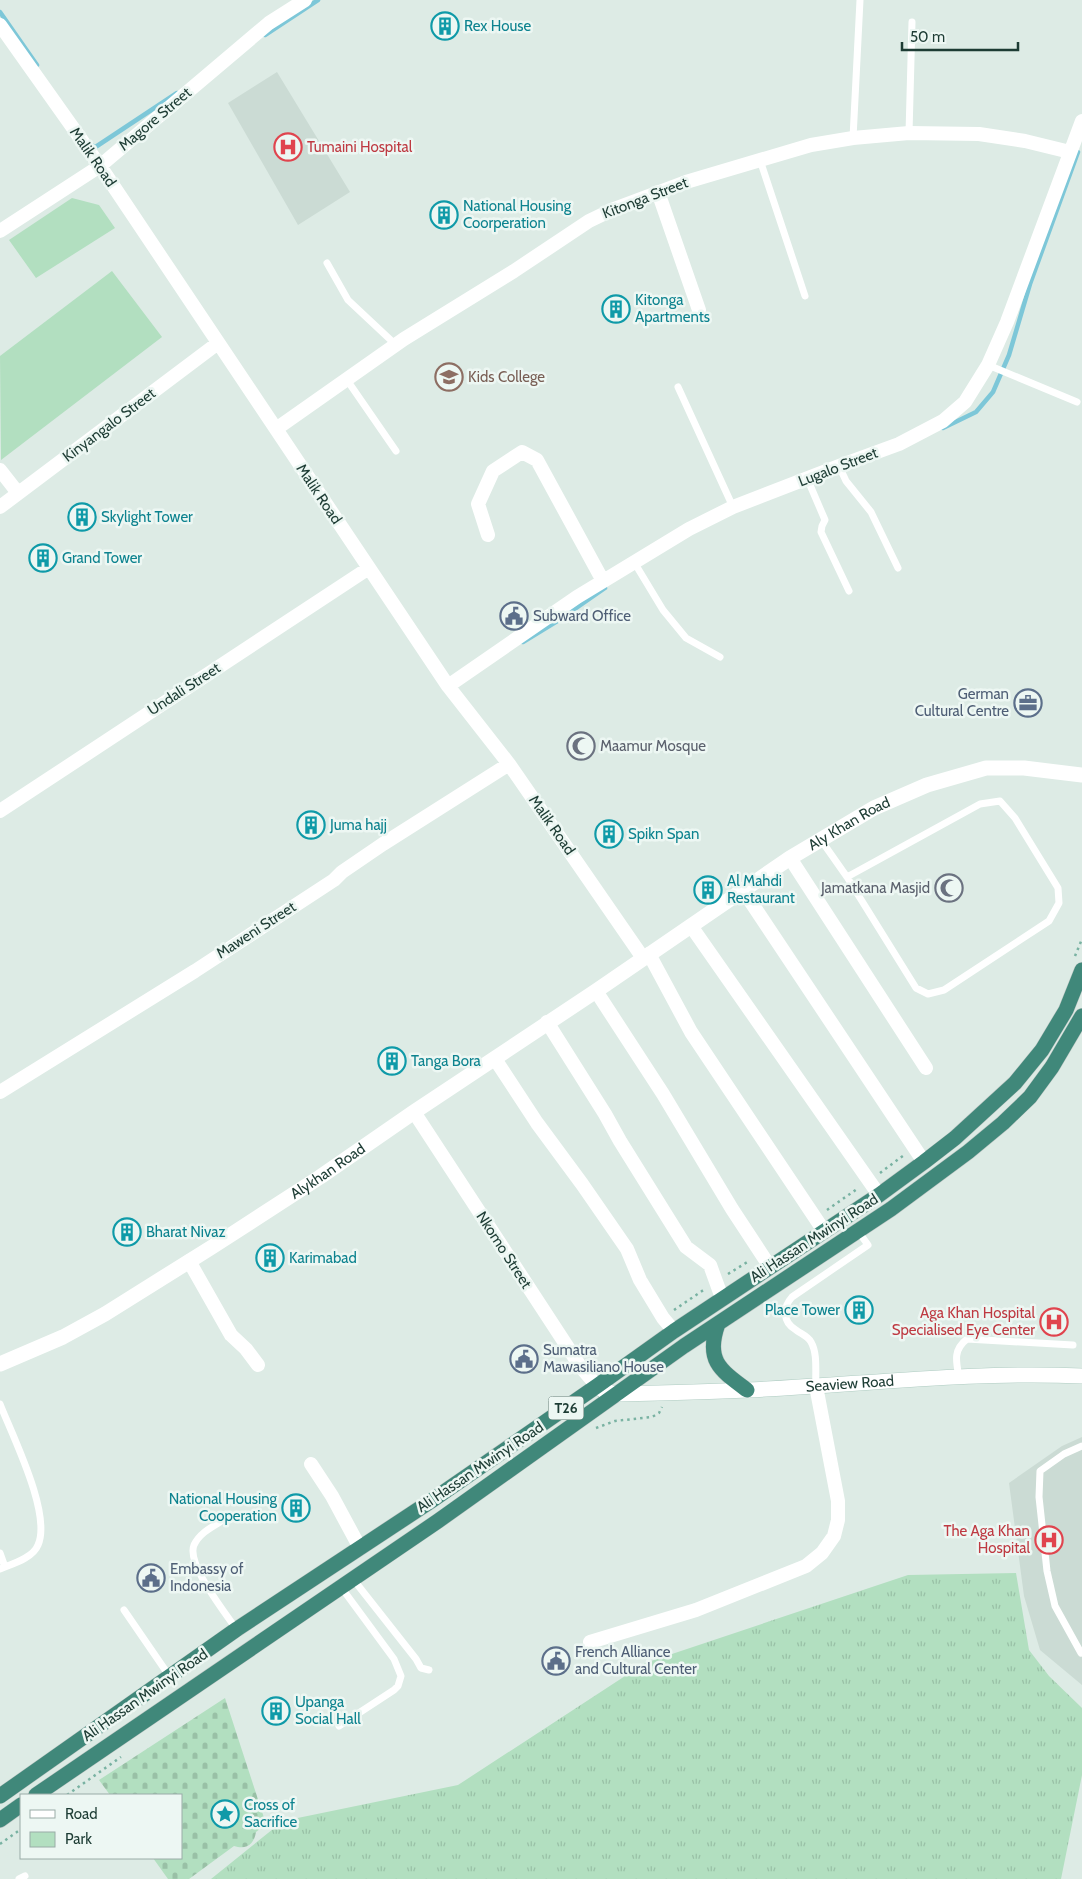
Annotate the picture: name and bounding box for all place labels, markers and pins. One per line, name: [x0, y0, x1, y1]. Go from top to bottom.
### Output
building icon: Rex House: [430, 11, 460, 41]
place label: Rex House: [464, 17, 532, 35]
hospital icon: Tumaini Hospital: [273, 132, 303, 162]
place label: Tumaini Hospital: [307, 138, 413, 156]
place label: National Housing Coorperation: [463, 197, 572, 232]
building icon: National Housing Coorperation: [429, 200, 459, 230]
place label: Kitonga Apartments: [635, 291, 710, 326]
building icon: Kitonga Apartments: [601, 294, 631, 324]
school or university icon: Kids College: [434, 362, 464, 392]
place label: Kids College: [468, 368, 545, 386]
building icon: Skylight Tower: [67, 502, 97, 532]
place label: Skylight Tower: [101, 508, 193, 526]
building icon: Grand Tower: [28, 543, 58, 573]
place label: Grand Tower: [62, 549, 142, 567]
public building icon: Subward Office: [499, 601, 529, 631]
place label: Subward Office: [533, 607, 631, 625]
place label: German Cultural Centre: [915, 685, 1009, 720]
office icon: German Cultural Centre: [1013, 688, 1043, 718]
mosque icon: Maamur Mosque: [566, 731, 596, 761]
place label: Maamur Mosque: [600, 737, 706, 755]
building icon: Juma hajj: [296, 810, 326, 840]
place label: Juma hajj: [329, 816, 387, 834]
building icon: Spikn Span: [594, 819, 624, 849]
place label: Spikn Span: [628, 825, 699, 843]
place label: Al Mahdi Restaurant: [727, 872, 795, 907]
mosque icon: Jamatkana Masjid: [934, 873, 964, 903]
building icon: Al Mahdi Restaurant: [693, 875, 723, 905]
place label: Jamatkana Masjid: [820, 879, 930, 897]
building icon: Tanga Bora: [377, 1046, 407, 1076]
place label: Tanga Bora: [411, 1052, 482, 1070]
building icon: Bharat Nivaz: [112, 1217, 142, 1247]
place label: Bharat Nivaz: [146, 1223, 225, 1241]
building icon: Karimabad: [255, 1243, 285, 1273]
place label: Karimabad: [289, 1249, 357, 1267]
building icon: Place Tower: [844, 1295, 874, 1325]
place label: Place Tower: [765, 1301, 840, 1319]
place label: Aga Khan Hospital Specialised Eye Center: [892, 1304, 1035, 1339]
hospital icon: Aga Khan Hospital Specialised Eye Center: [1039, 1307, 1069, 1337]
place label: Sumatra Mawasiliano House: [543, 1341, 664, 1376]
public building icon: Sumatra Mawasiliano House: [509, 1344, 539, 1374]
place label: National Housing Cooperation: [169, 1490, 278, 1525]
building icon: National Housing Cooperation: [281, 1493, 311, 1523]
place label: The Aga Khan Hospital: [944, 1522, 1030, 1557]
hospital icon: The Aga Khan Hospital: [1034, 1525, 1064, 1555]
place label: Embassy of Indonesia: [170, 1560, 243, 1595]
public building icon: Embassy of Indonesia: [136, 1563, 166, 1593]
place label: French Alliance and Cultural Center: [575, 1643, 697, 1678]
public building icon: French Alliance and Cultural Center: [541, 1646, 571, 1676]
place label: Upanga Social Hall: [295, 1693, 361, 1728]
building icon: Upanga Social Hall: [261, 1696, 291, 1726]
place label: Cross of Sacrifice: [244, 1796, 298, 1831]
place icon: Cross of Sacrifice: [210, 1799, 240, 1829]

